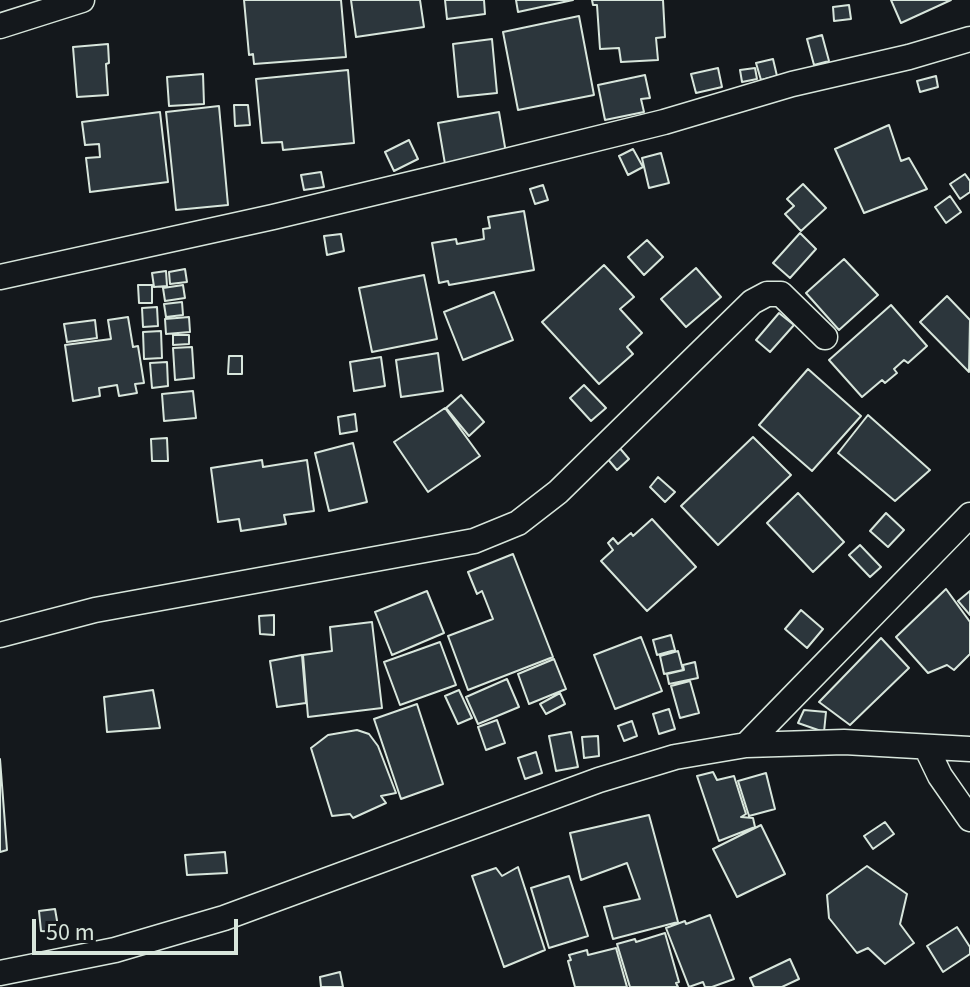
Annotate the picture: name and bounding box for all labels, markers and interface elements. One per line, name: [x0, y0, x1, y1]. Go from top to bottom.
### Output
scale bar: [36, 903, 242, 953]
text: 50 m: [46, 915, 95, 950]

